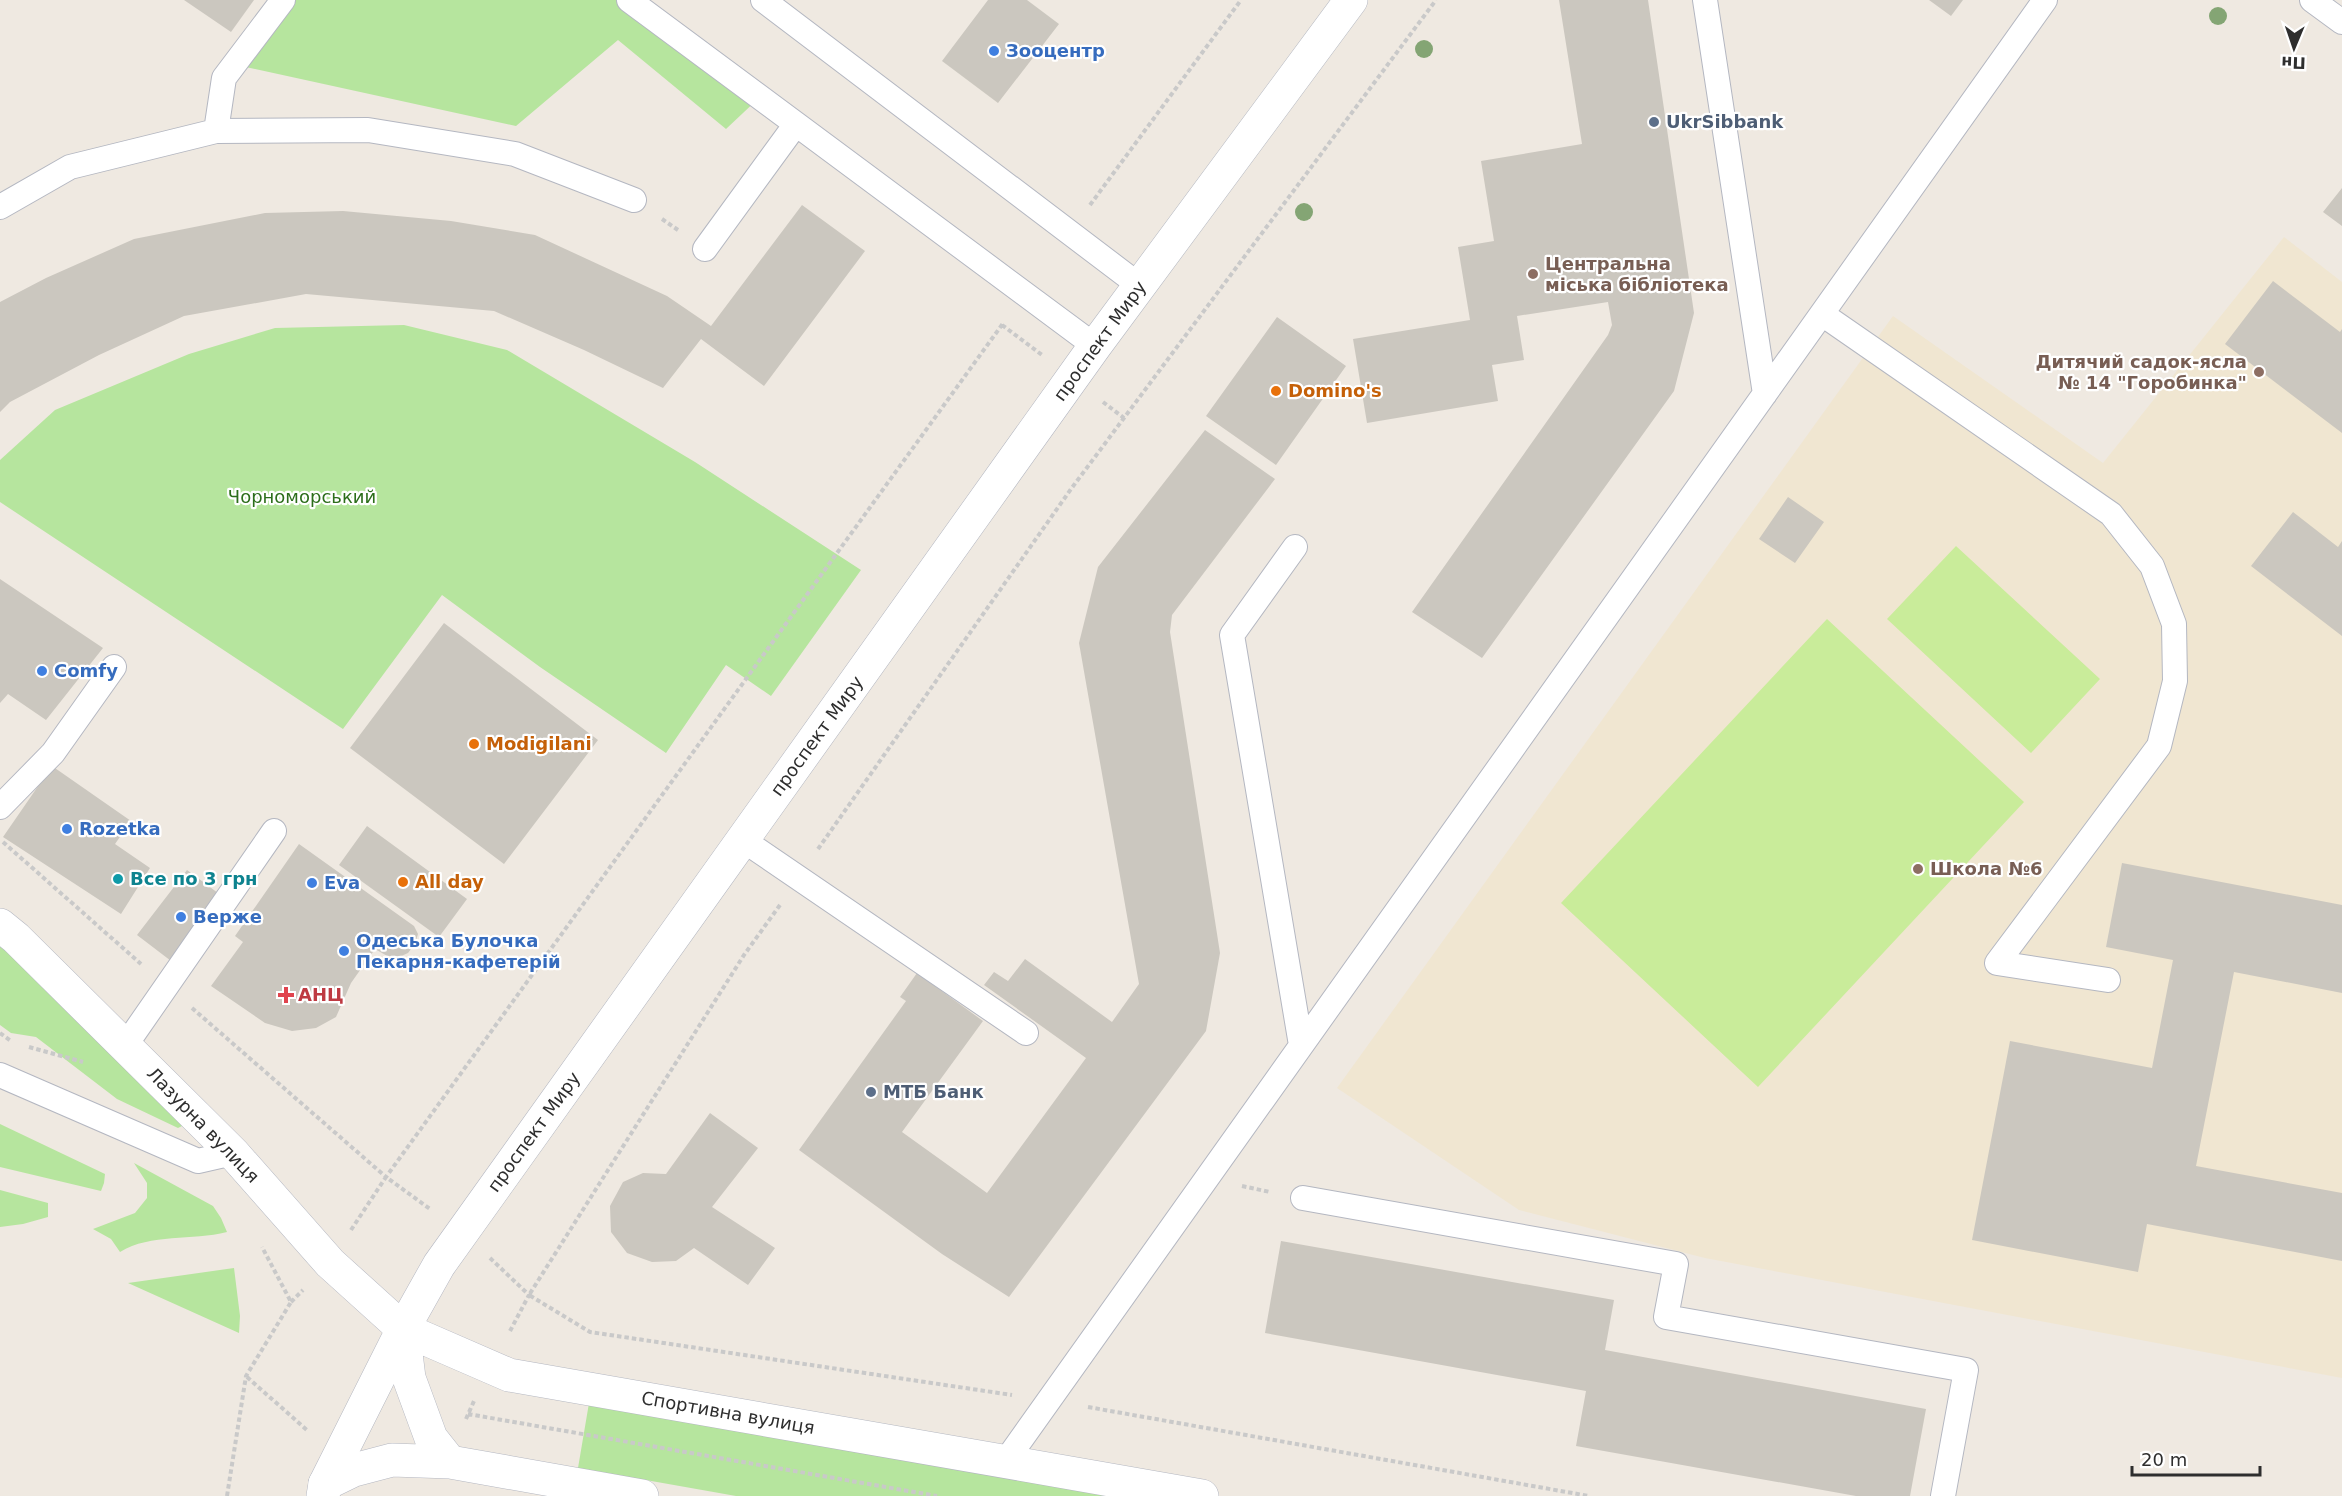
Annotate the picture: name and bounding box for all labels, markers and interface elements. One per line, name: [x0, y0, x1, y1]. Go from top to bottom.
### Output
north arrow: [2264, 18, 2324, 78]
place label: Зооцентр: [1006, 40, 1105, 61]
marker: Зооцентр: [987, 44, 1001, 58]
text: Пн: [2281, 53, 2306, 72]
place label: UkrSibbank: [1666, 111, 1784, 132]
marker: UkrSibbank: [1647, 115, 1661, 129]
place label: Центральна міська бібліотека: [1545, 253, 1729, 295]
marker: Центральна міська бібліотека: [1526, 267, 1540, 281]
street label: проспект Миру: [1049, 276, 1150, 405]
place label: Дитячий садок-ясла № 14 "Горобинка": [2036, 351, 2247, 393]
marker: Дитячий садок-ясла № 14 "Горобинка": [2252, 365, 2266, 379]
place label: Domino's: [1288, 380, 1382, 401]
marker: Domino's: [1269, 384, 1283, 398]
park label: Чорноморський: [228, 486, 376, 507]
place label: Comfy: [54, 660, 118, 681]
marker: Comfy: [35, 664, 49, 678]
street label: проспект Миру: [766, 671, 867, 800]
place label: Modigilani: [486, 733, 592, 754]
marker: Modigilani: [467, 737, 481, 751]
place label: Rozetka: [79, 818, 161, 839]
marker: Rozetka: [60, 822, 74, 836]
place label: Школа №6: [1930, 858, 2043, 879]
marker: Школа №6: [1911, 862, 1925, 876]
place label: Все по 3 грн: [130, 868, 257, 889]
place label: All day: [415, 871, 484, 892]
marker: Все по 3 грн: [111, 872, 125, 886]
place label: Eva: [324, 872, 360, 893]
marker: All day: [396, 875, 410, 889]
marker: Eva: [305, 876, 319, 890]
place label: Верже: [193, 906, 262, 927]
marker: Верже: [174, 910, 188, 924]
place label: Одеська Булочка Пекарня-кафетерій: [356, 930, 561, 972]
marker: Одеська Булочка Пекарня-кафетерій: [337, 944, 351, 958]
place label: АНЦ: [298, 984, 344, 1005]
marker: АНЦ: [279, 988, 293, 1002]
street label: Лазурна вулиця: [143, 1063, 264, 1187]
street label: проспект Миру: [483, 1067, 584, 1196]
place label: МТБ Банк: [883, 1081, 984, 1102]
marker: МТБ Банк: [864, 1085, 878, 1099]
street label: Спортивна вулиця: [640, 1387, 816, 1438]
scale bar: [2132, 1439, 2260, 1477]
text: 20 m: [2141, 1449, 2187, 1470]

